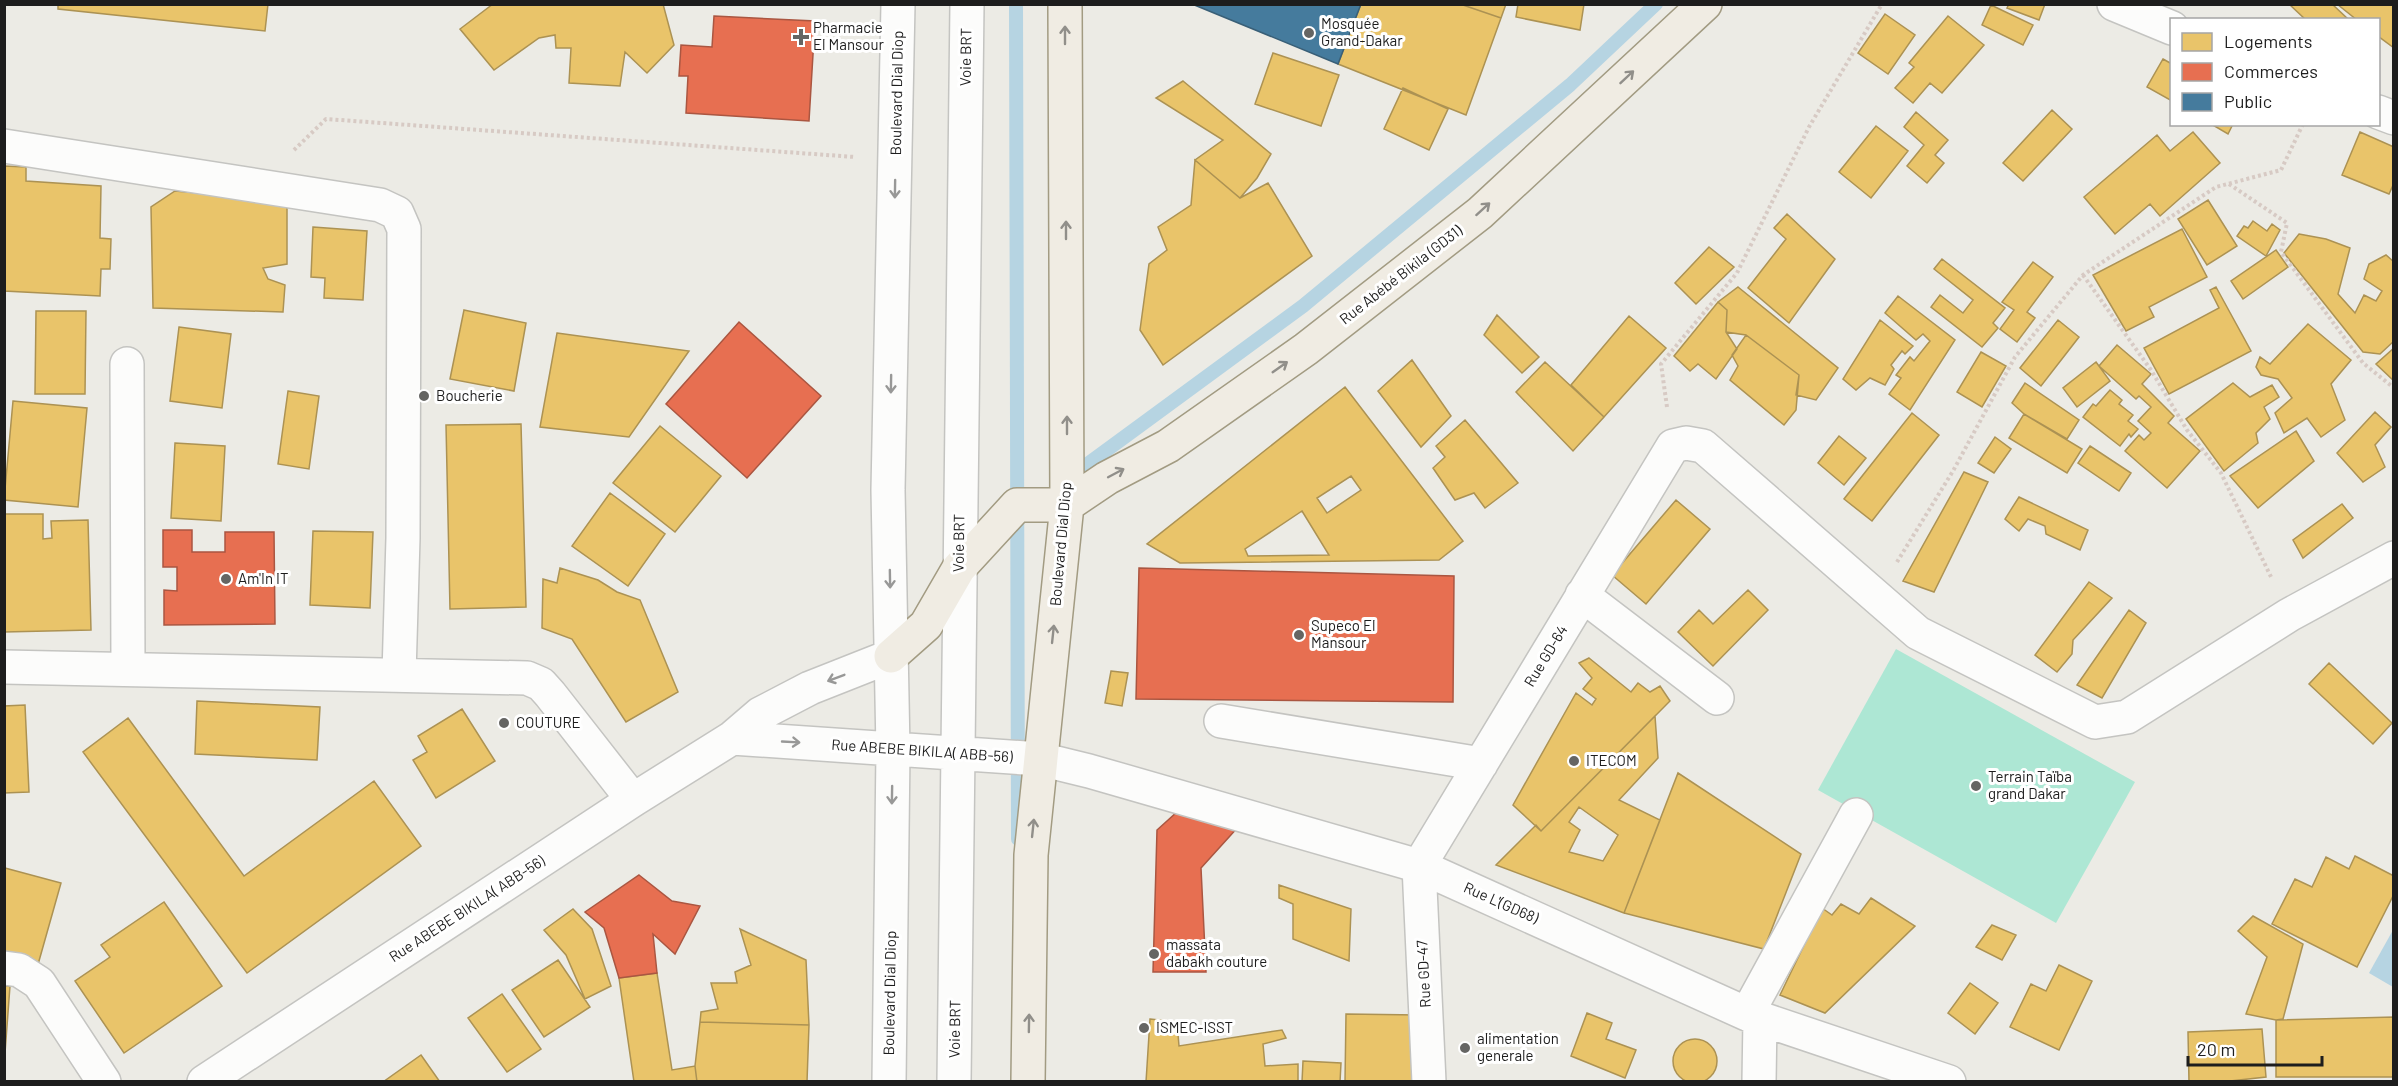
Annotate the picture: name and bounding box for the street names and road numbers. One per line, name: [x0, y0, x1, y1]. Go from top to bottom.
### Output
street label: Voie BRT: [955, 28, 975, 86]
street label: Boulevard Dial Diop: [886, 30, 906, 156]
street label: Rue Abébé Bikila (GD31): [1336, 221, 1465, 328]
street label: Boulevard Dial Diop: [1046, 481, 1074, 607]
street label: Voie BRT: [948, 514, 968, 572]
street label: Rue GD-64: [1520, 621, 1571, 690]
street label: Rue ABEBE BIKILA( ABB-56): [831, 735, 1014, 765]
street label: Rue ABEBE BIKILA( ABB-56): [385, 851, 548, 965]
street label: Rue L'(GD68): [1461, 878, 1542, 927]
street label: Boulevard Dial Diop: [879, 930, 899, 1056]
street label: Rue GD-47: [1412, 940, 1434, 1008]
street label: Voie BRT: [944, 1000, 964, 1058]

